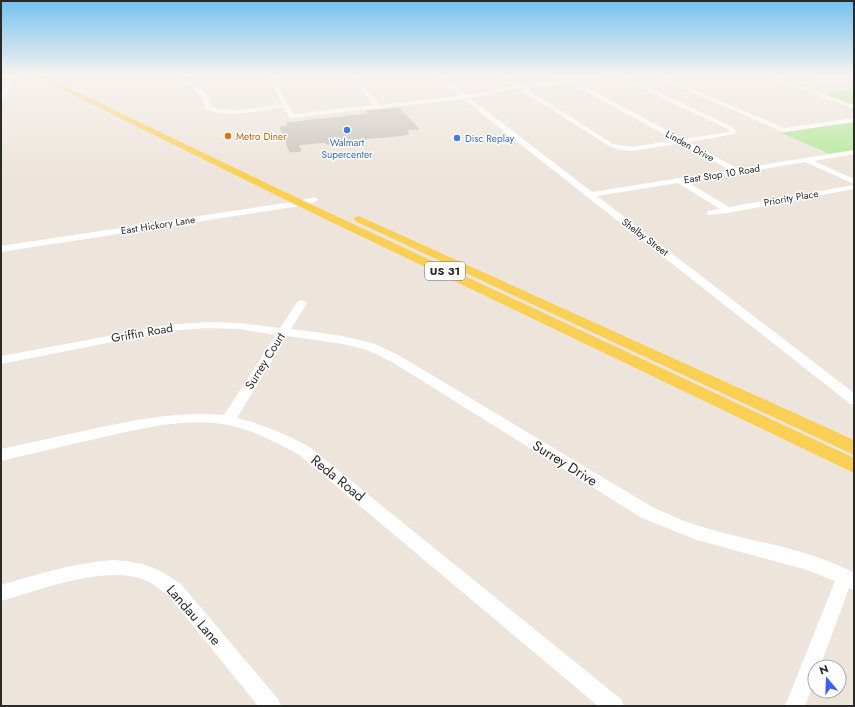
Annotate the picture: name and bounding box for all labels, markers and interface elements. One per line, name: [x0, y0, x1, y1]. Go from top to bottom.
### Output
marker: Walmart Supercenter: [342, 125, 352, 135]
street label: Linden Drive: [663, 126, 717, 166]
place label: Metro Diner: [236, 129, 287, 144]
marker: Metro Diner: [223, 131, 233, 141]
place label: Disc Replay: [465, 131, 515, 146]
marker: Disc Replay: [452, 133, 462, 143]
place label: Walmart Supercenter: [321, 135, 373, 162]
street label: East Stop 10 Road: [683, 161, 761, 187]
street label: Priority Place: [763, 186, 819, 210]
street label: East Hickory Lane: [120, 212, 196, 238]
street label: Shelby Street: [619, 214, 672, 260]
road number: US 31: [425, 262, 465, 280]
street label: Griffin Road: [110, 319, 174, 347]
street label: Surrey Court: [240, 329, 290, 393]
street label: Surrey Drive: [529, 435, 601, 491]
street label: Reda Road: [307, 450, 369, 506]
street label: Landau Lane: [162, 580, 226, 650]
north arrow: [807, 659, 847, 699]
text: N: [817, 661, 830, 679]

